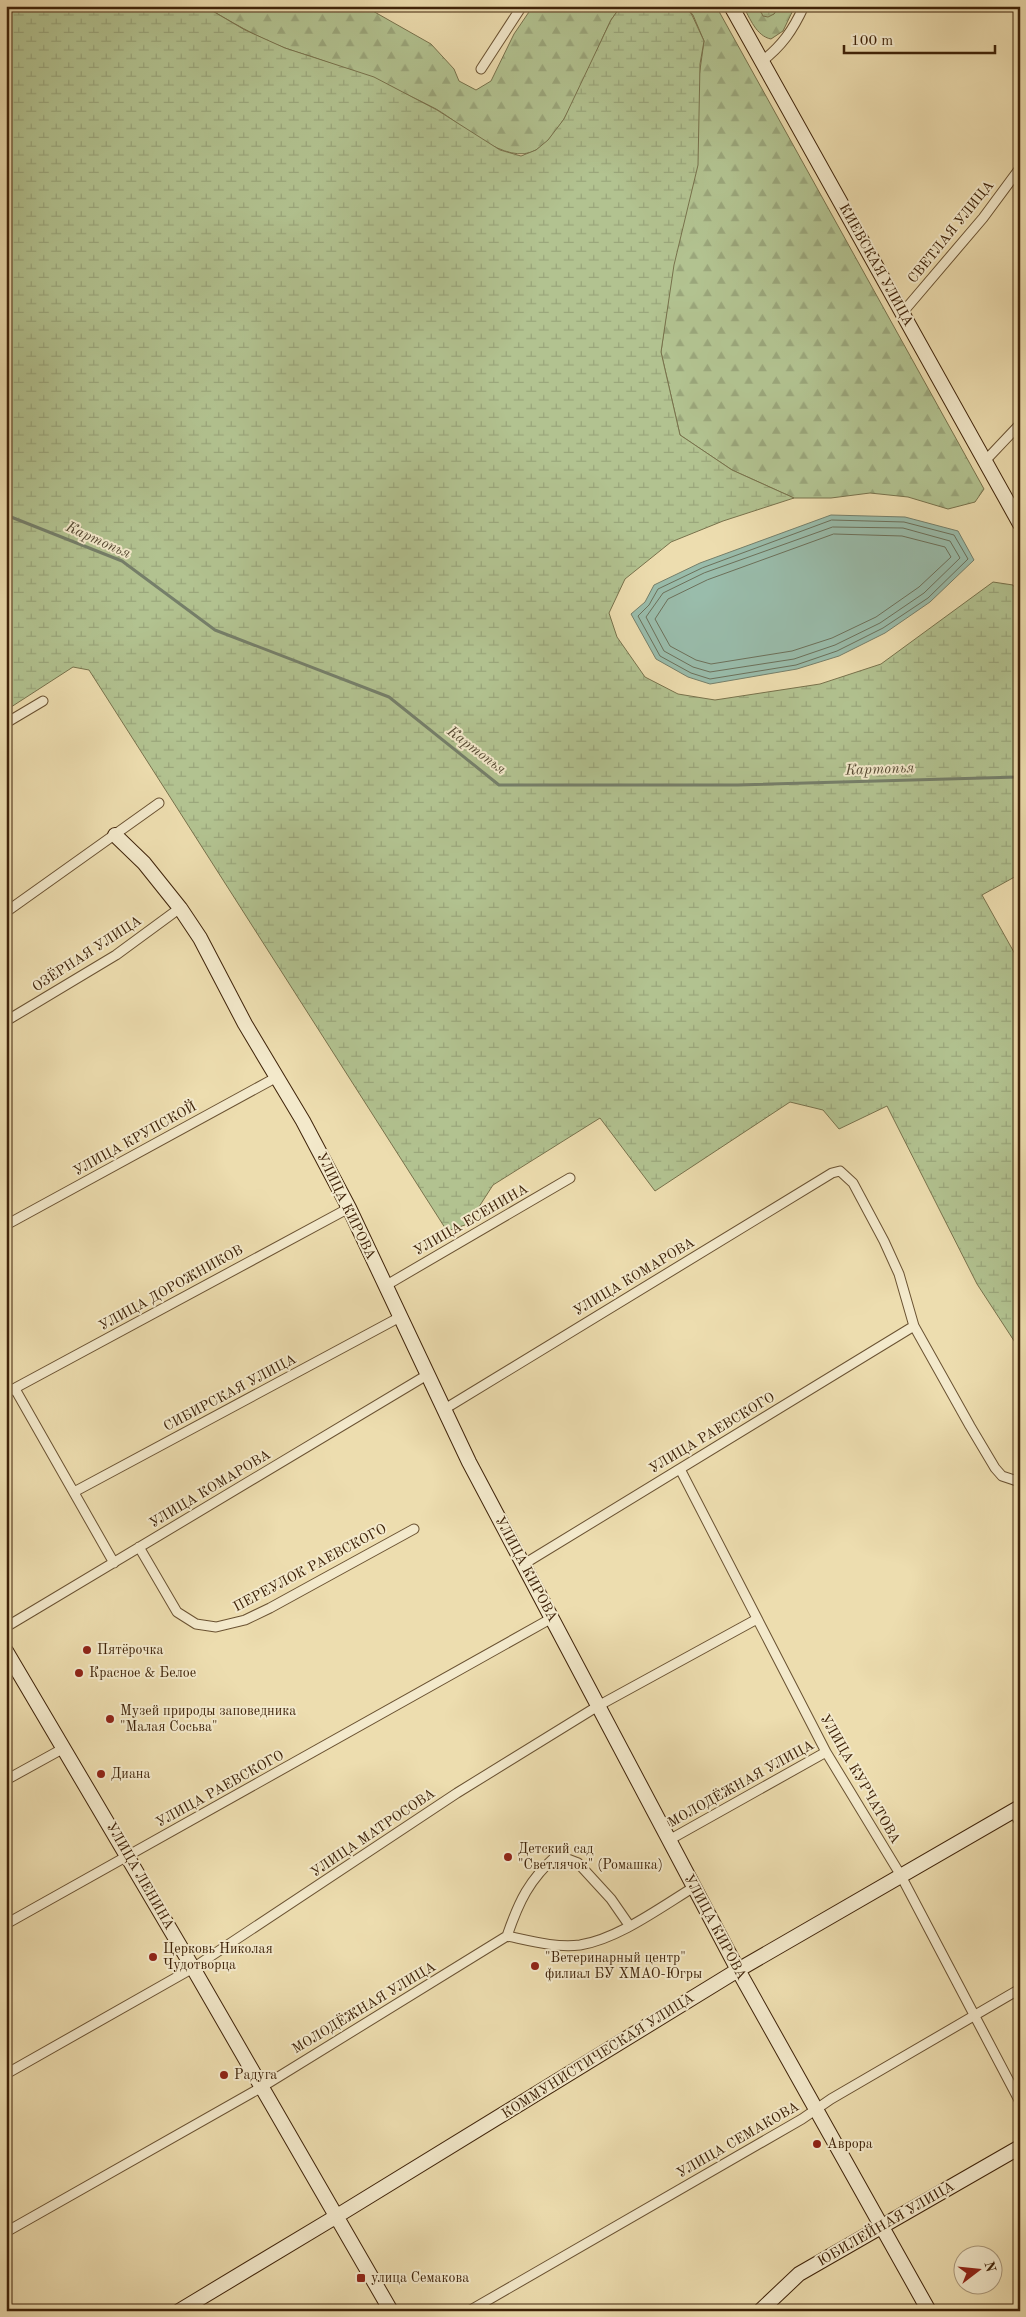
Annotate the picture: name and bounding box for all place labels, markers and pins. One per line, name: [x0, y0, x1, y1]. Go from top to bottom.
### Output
place label: Пятёрочка: [97, 1643, 164, 1657]
marker: Пятёрочка: [81, 1644, 93, 1656]
place label: Красное & Белое: [89, 1666, 196, 1680]
marker: Красное & Белое: [73, 1667, 85, 1679]
place label: Музей природы заповедника "Малая Сосьва": [120, 1704, 296, 1734]
marker: Музей природы заповедника "Малая Сосьва": [104, 1713, 116, 1725]
place label: Диана: [111, 1767, 150, 1781]
marker: Диана: [95, 1768, 107, 1780]
place label: Детский сад "Светлячок" (Ромашка): [518, 1842, 663, 1872]
marker: Детский сад "Светлячок" (Ромашка): [502, 1851, 514, 1863]
place label: Церковь Николая Чудотворца: [163, 1942, 273, 1972]
marker: Церковь Николая Чудотворца: [147, 1951, 159, 1963]
place label: "Ветеринарный центр" филиал БУ ХМАО-Югры: [545, 1951, 702, 1982]
marker: "Ветеринарный центр" филиал БУ ХМАО-Югры: [529, 1960, 541, 1972]
place label: Радуга: [234, 2068, 277, 2082]
marker: Радуга: [218, 2069, 230, 2081]
place label: Аврора: [827, 2137, 873, 2151]
marker: Аврора: [811, 2138, 823, 2150]
place label: улица Семакова: [371, 2271, 469, 2285]
marker: улица Семакова: [355, 2272, 367, 2284]

